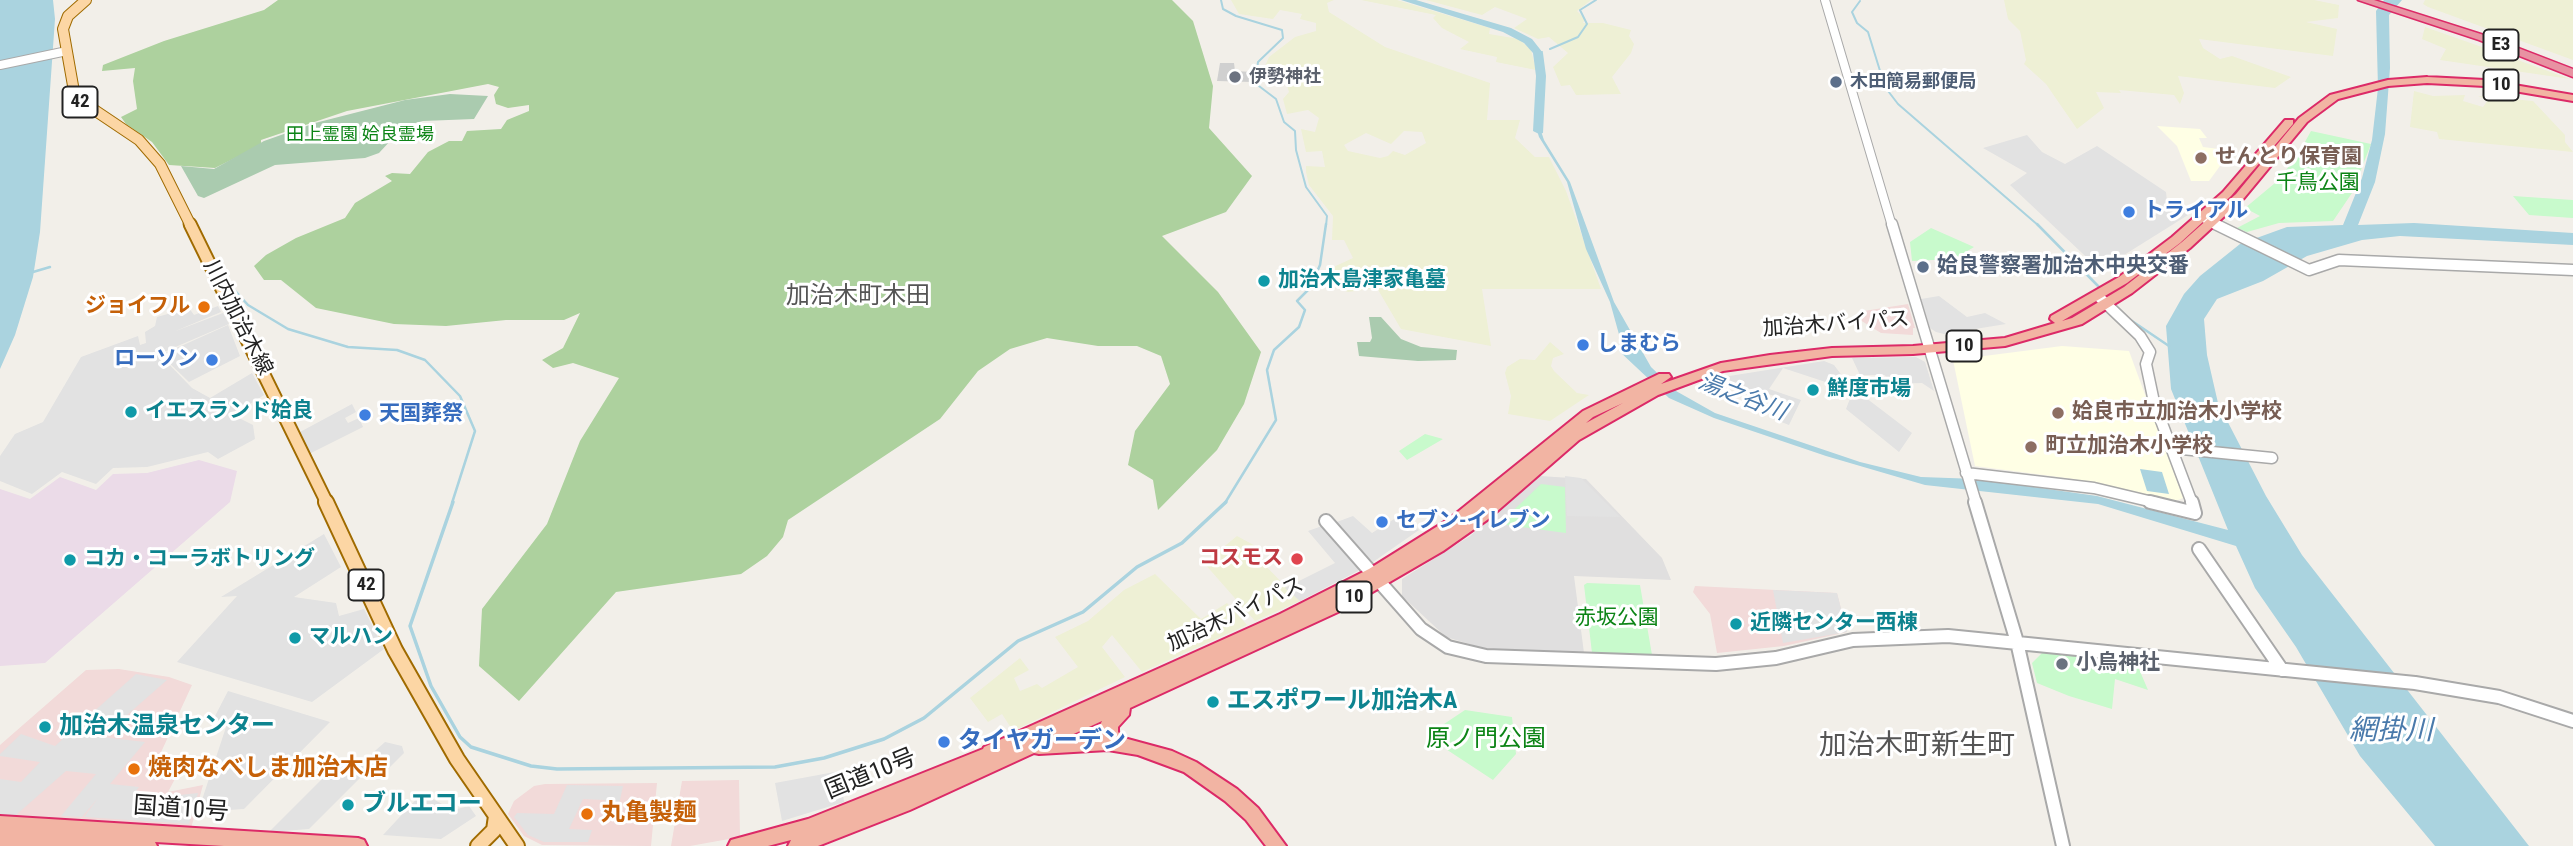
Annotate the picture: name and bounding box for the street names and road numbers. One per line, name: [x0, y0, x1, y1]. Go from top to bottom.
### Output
road number: E3: [2484, 30, 2518, 60]
road number: 10: [2484, 69, 2518, 100]
road number: 42: [62, 86, 98, 118]
street label: 川内加治木線: [197, 256, 277, 380]
street label: 加治木バイパス: [1762, 307, 1910, 343]
road number: 10: [1946, 330, 1982, 362]
road number: 42: [348, 570, 384, 600]
street label: 加治木バイパス: [1164, 573, 1308, 657]
road number: 10: [1336, 582, 1372, 612]
street label: 国道10号: [821, 744, 921, 806]
street label: 国道10号: [132, 792, 230, 828]

